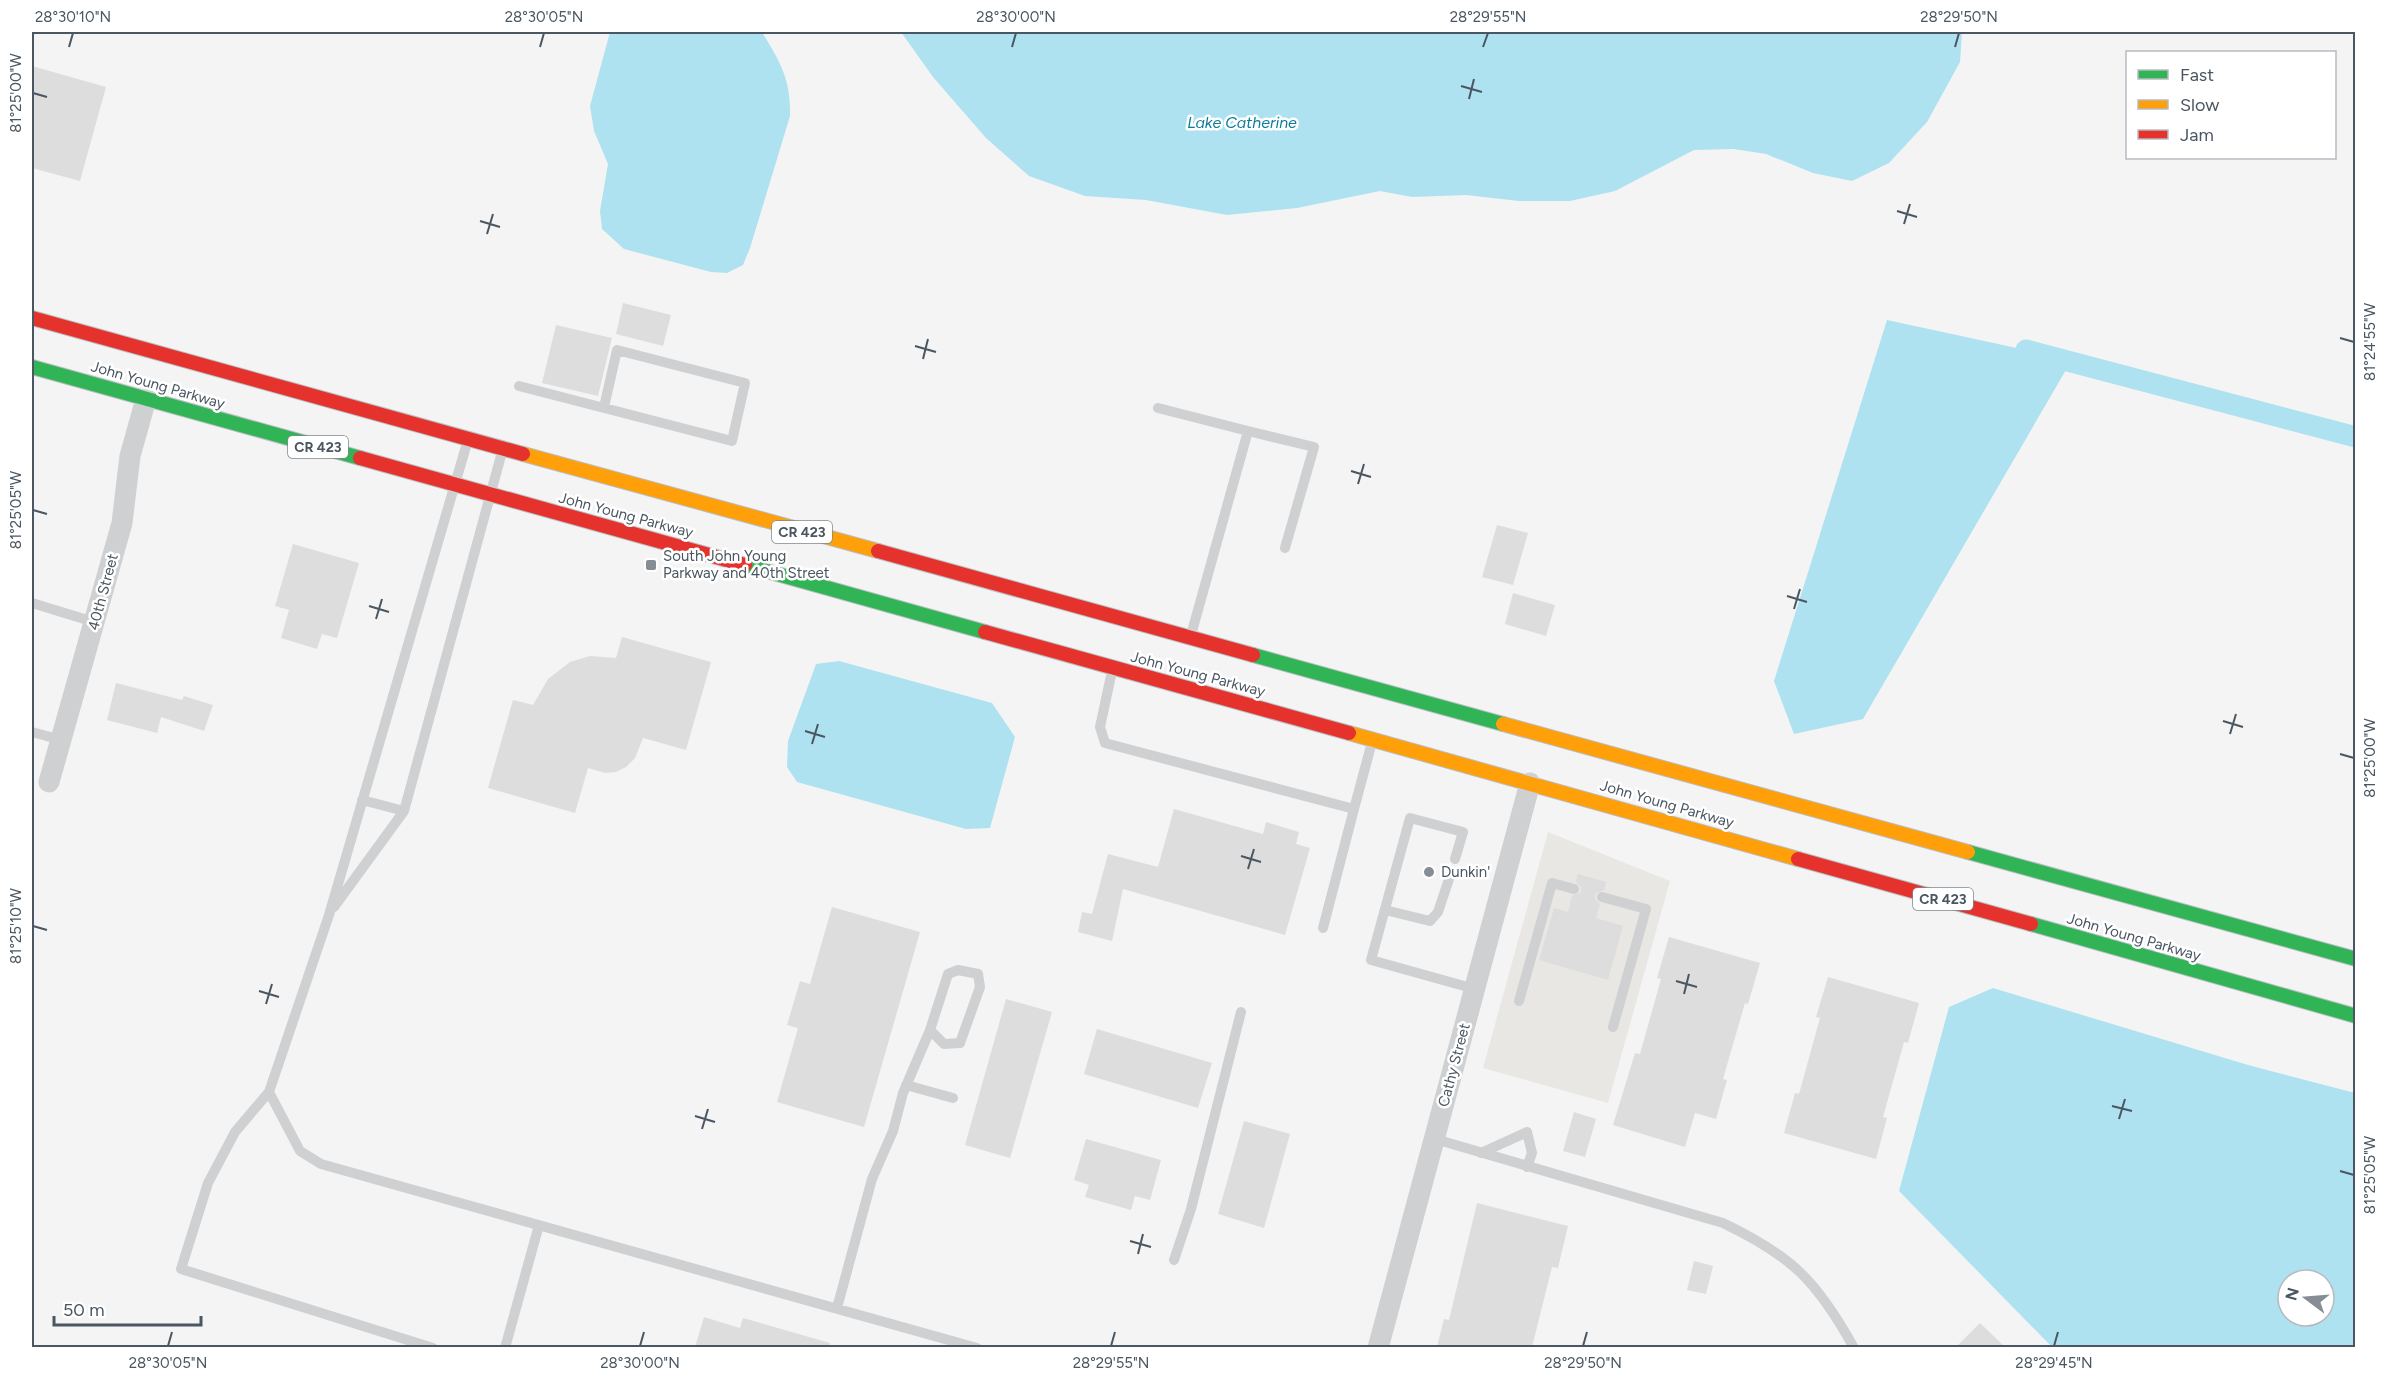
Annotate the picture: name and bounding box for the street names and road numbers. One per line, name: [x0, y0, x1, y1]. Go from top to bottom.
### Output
street label: John Young Parkway: [89, 357, 227, 413]
road number: CR 423: [288, 436, 348, 458]
street label: John Young Parkway: [557, 488, 695, 542]
road number: CR 423: [772, 521, 832, 543]
street label: 40th Street: [84, 551, 122, 632]
street label: John Young Parkway: [1129, 647, 1267, 701]
street label: John Young Parkway: [1598, 776, 1736, 832]
road number: CR 423: [1913, 888, 1973, 910]
street label: John Young Parkway: [2065, 909, 2203, 965]
street label: Cathy Street: [1434, 1021, 1474, 1109]

